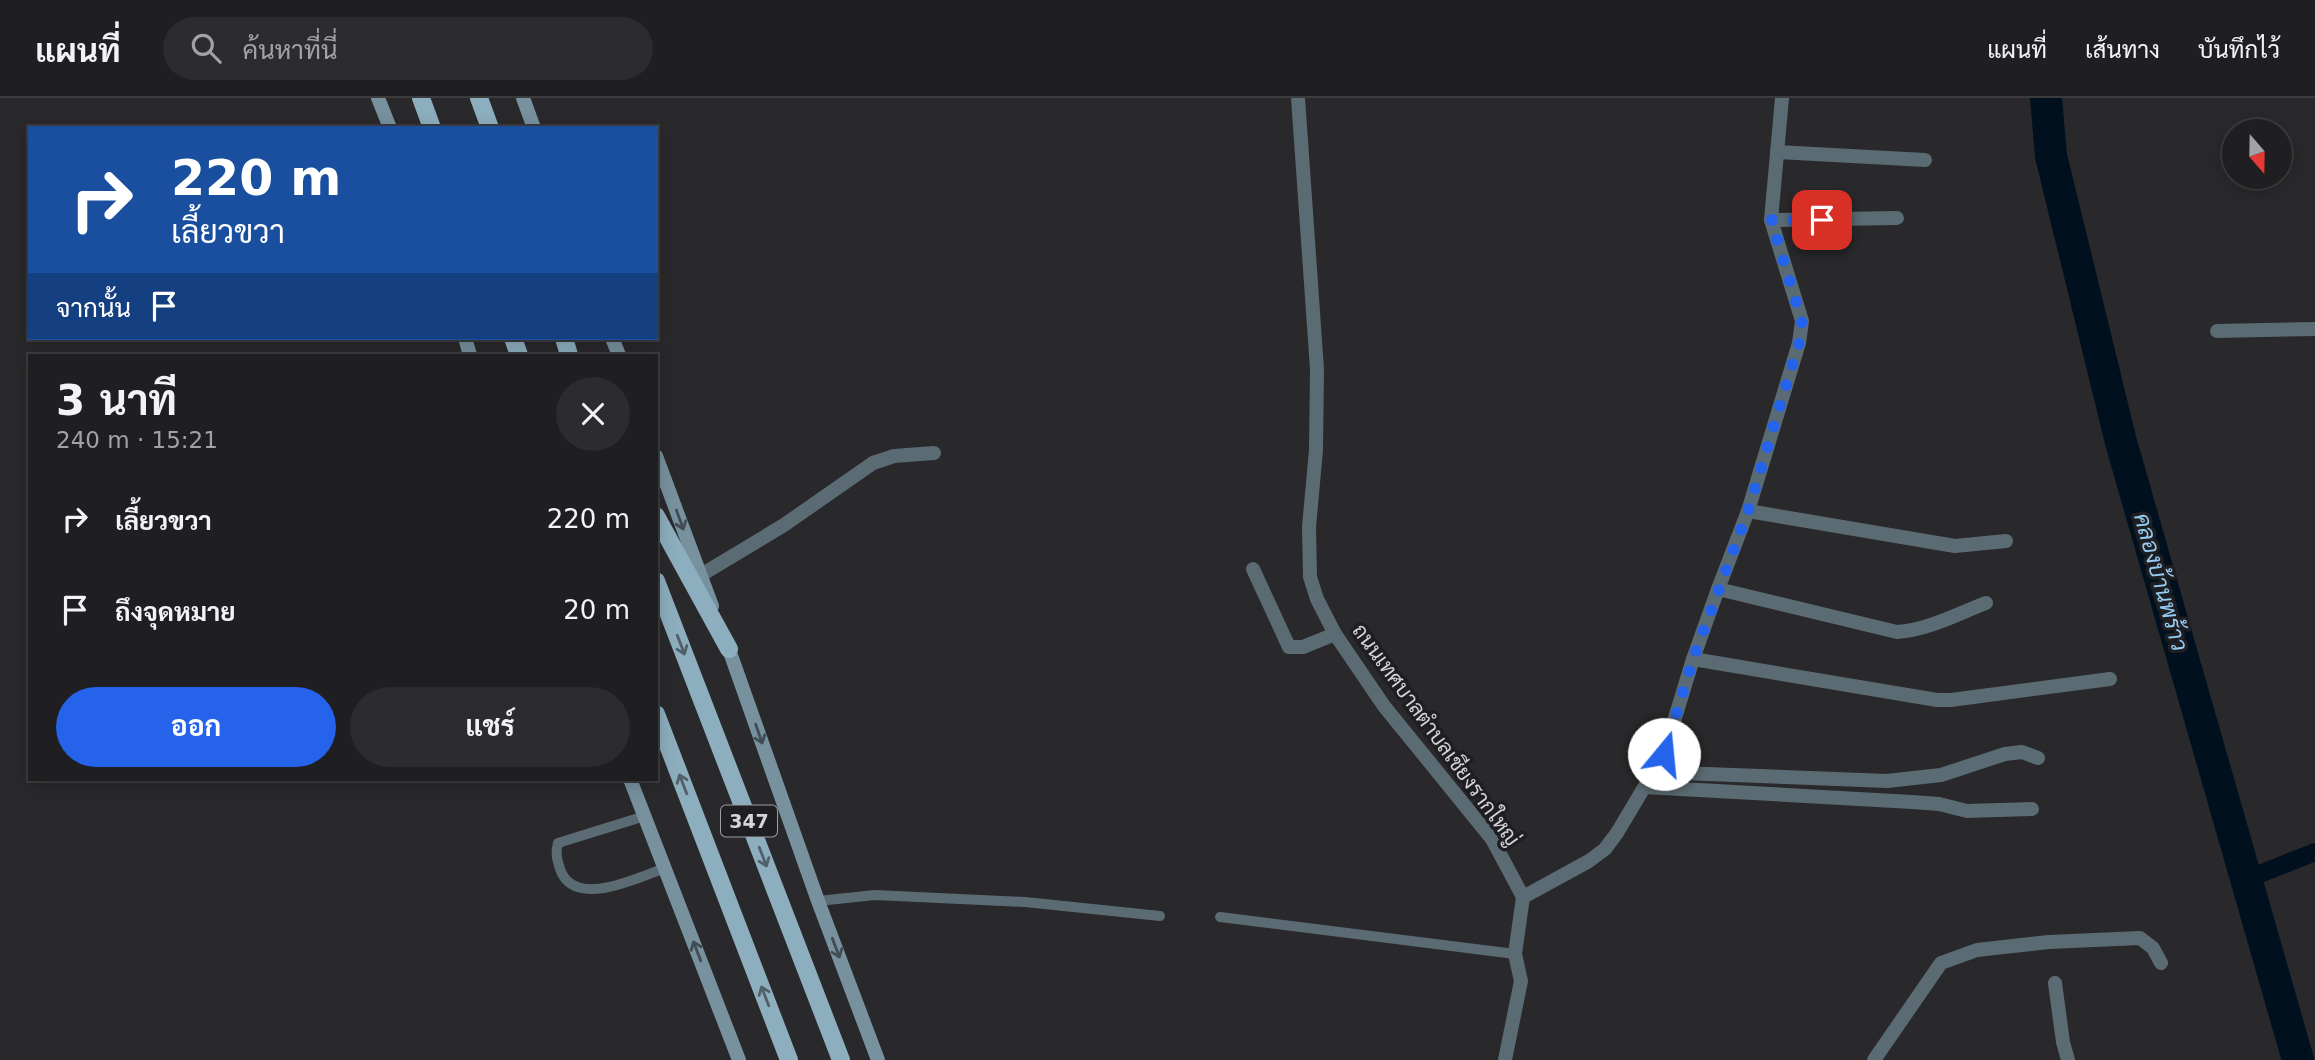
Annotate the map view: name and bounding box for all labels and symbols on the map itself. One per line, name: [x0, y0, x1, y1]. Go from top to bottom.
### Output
north arrow: [2222, 119, 2292, 189]
pin: [1792, 190, 1852, 250]
one-way arrow: [675, 509, 687, 531]
water label: คลองบ้านพร้าว: [2129, 510, 2194, 654]
street label: ถนนเทศบาลตำบลเชียงรากใหญ่: [1347, 619, 1525, 851]
one-way arrow: [675, 634, 688, 655]
position arrow: [1627, 717, 1701, 791]
one-way arrow: [754, 722, 766, 744]
one-way arrow: [676, 773, 688, 795]
road number: 347: [721, 806, 777, 836]
one-way arrow: [757, 846, 770, 868]
one-way arrow: [830, 936, 843, 958]
one-way arrow: [689, 940, 702, 962]
one-way arrow: [757, 986, 770, 1008]

